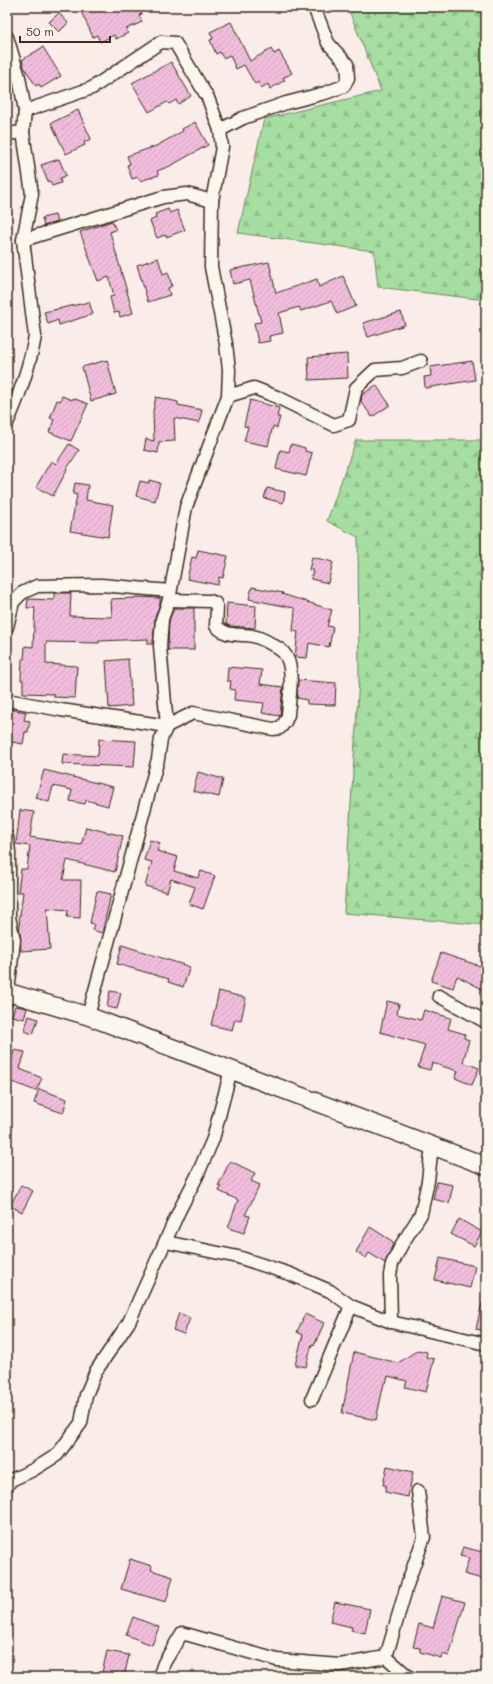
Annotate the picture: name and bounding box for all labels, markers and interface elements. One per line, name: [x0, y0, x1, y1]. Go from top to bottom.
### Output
scale bar: [20, 18, 110, 44]
text: 50 m: [26, 23, 54, 39]

